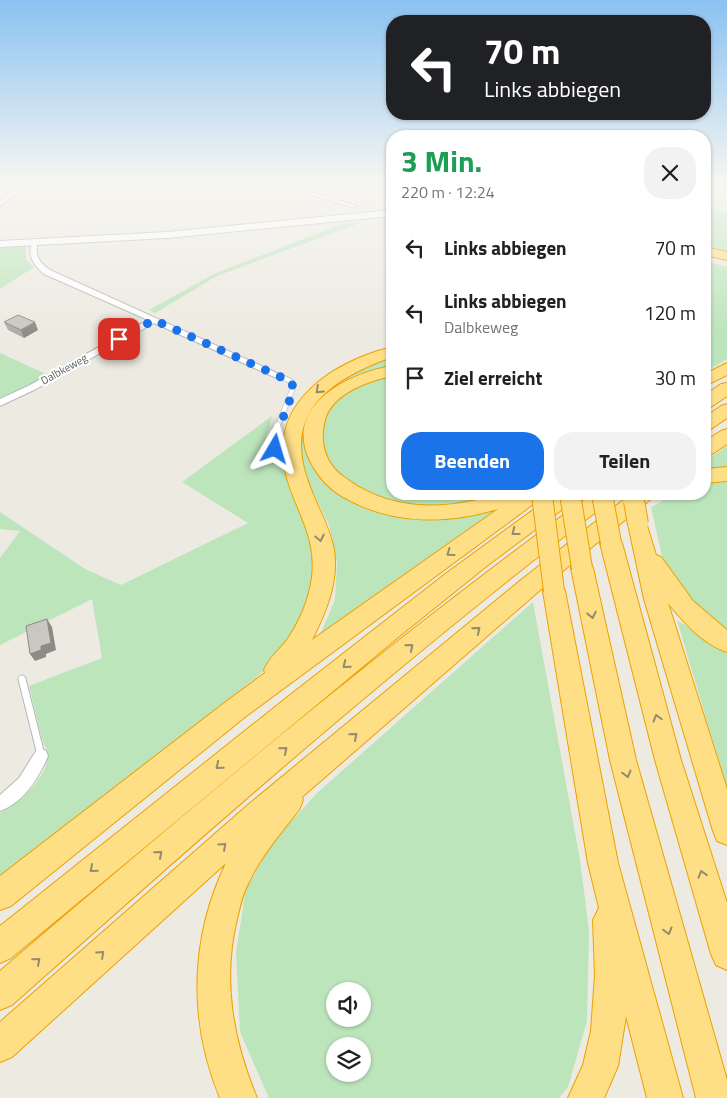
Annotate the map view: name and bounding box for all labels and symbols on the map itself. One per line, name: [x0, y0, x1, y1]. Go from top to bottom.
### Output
pin: [98, 318, 140, 360]
street label: Dalbkeweg: [38, 349, 91, 388]
one-way arrow: [315, 384, 324, 393]
position arrow: [248, 422, 300, 474]
one-way arrow: [511, 526, 521, 535]
one-way arrow: [314, 534, 325, 543]
one-way arrow: [446, 547, 456, 556]
one-way arrow: [587, 611, 597, 620]
one-way arrow: [471, 627, 480, 636]
one-way arrow: [404, 643, 413, 652]
one-way arrow: [343, 659, 352, 667]
one-way arrow: [652, 715, 662, 723]
one-way arrow: [348, 732, 357, 741]
one-way arrow: [279, 747, 288, 756]
one-way arrow: [216, 761, 225, 769]
one-way arrow: [621, 770, 631, 778]
one-way arrow: [217, 843, 226, 852]
one-way arrow: [154, 851, 163, 860]
one-way arrow: [90, 863, 99, 872]
one-way arrow: [698, 870, 708, 879]
one-way arrow: [663, 927, 673, 935]
one-way arrow: [96, 951, 105, 960]
one-way arrow: [31, 958, 40, 967]

